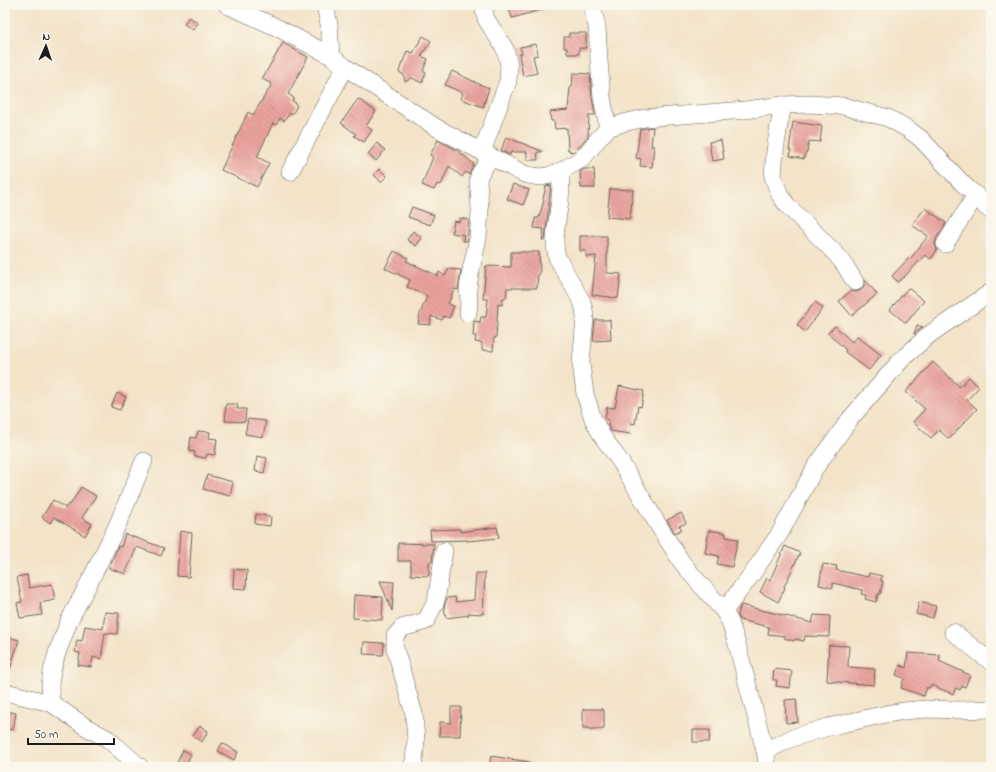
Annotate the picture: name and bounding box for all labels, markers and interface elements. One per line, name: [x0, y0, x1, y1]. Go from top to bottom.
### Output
north arrow: [26, 26, 66, 66]
text: N: [42, 29, 51, 45]
scale bar: [28, 720, 114, 746]
text: 50 m: [34, 726, 58, 744]

